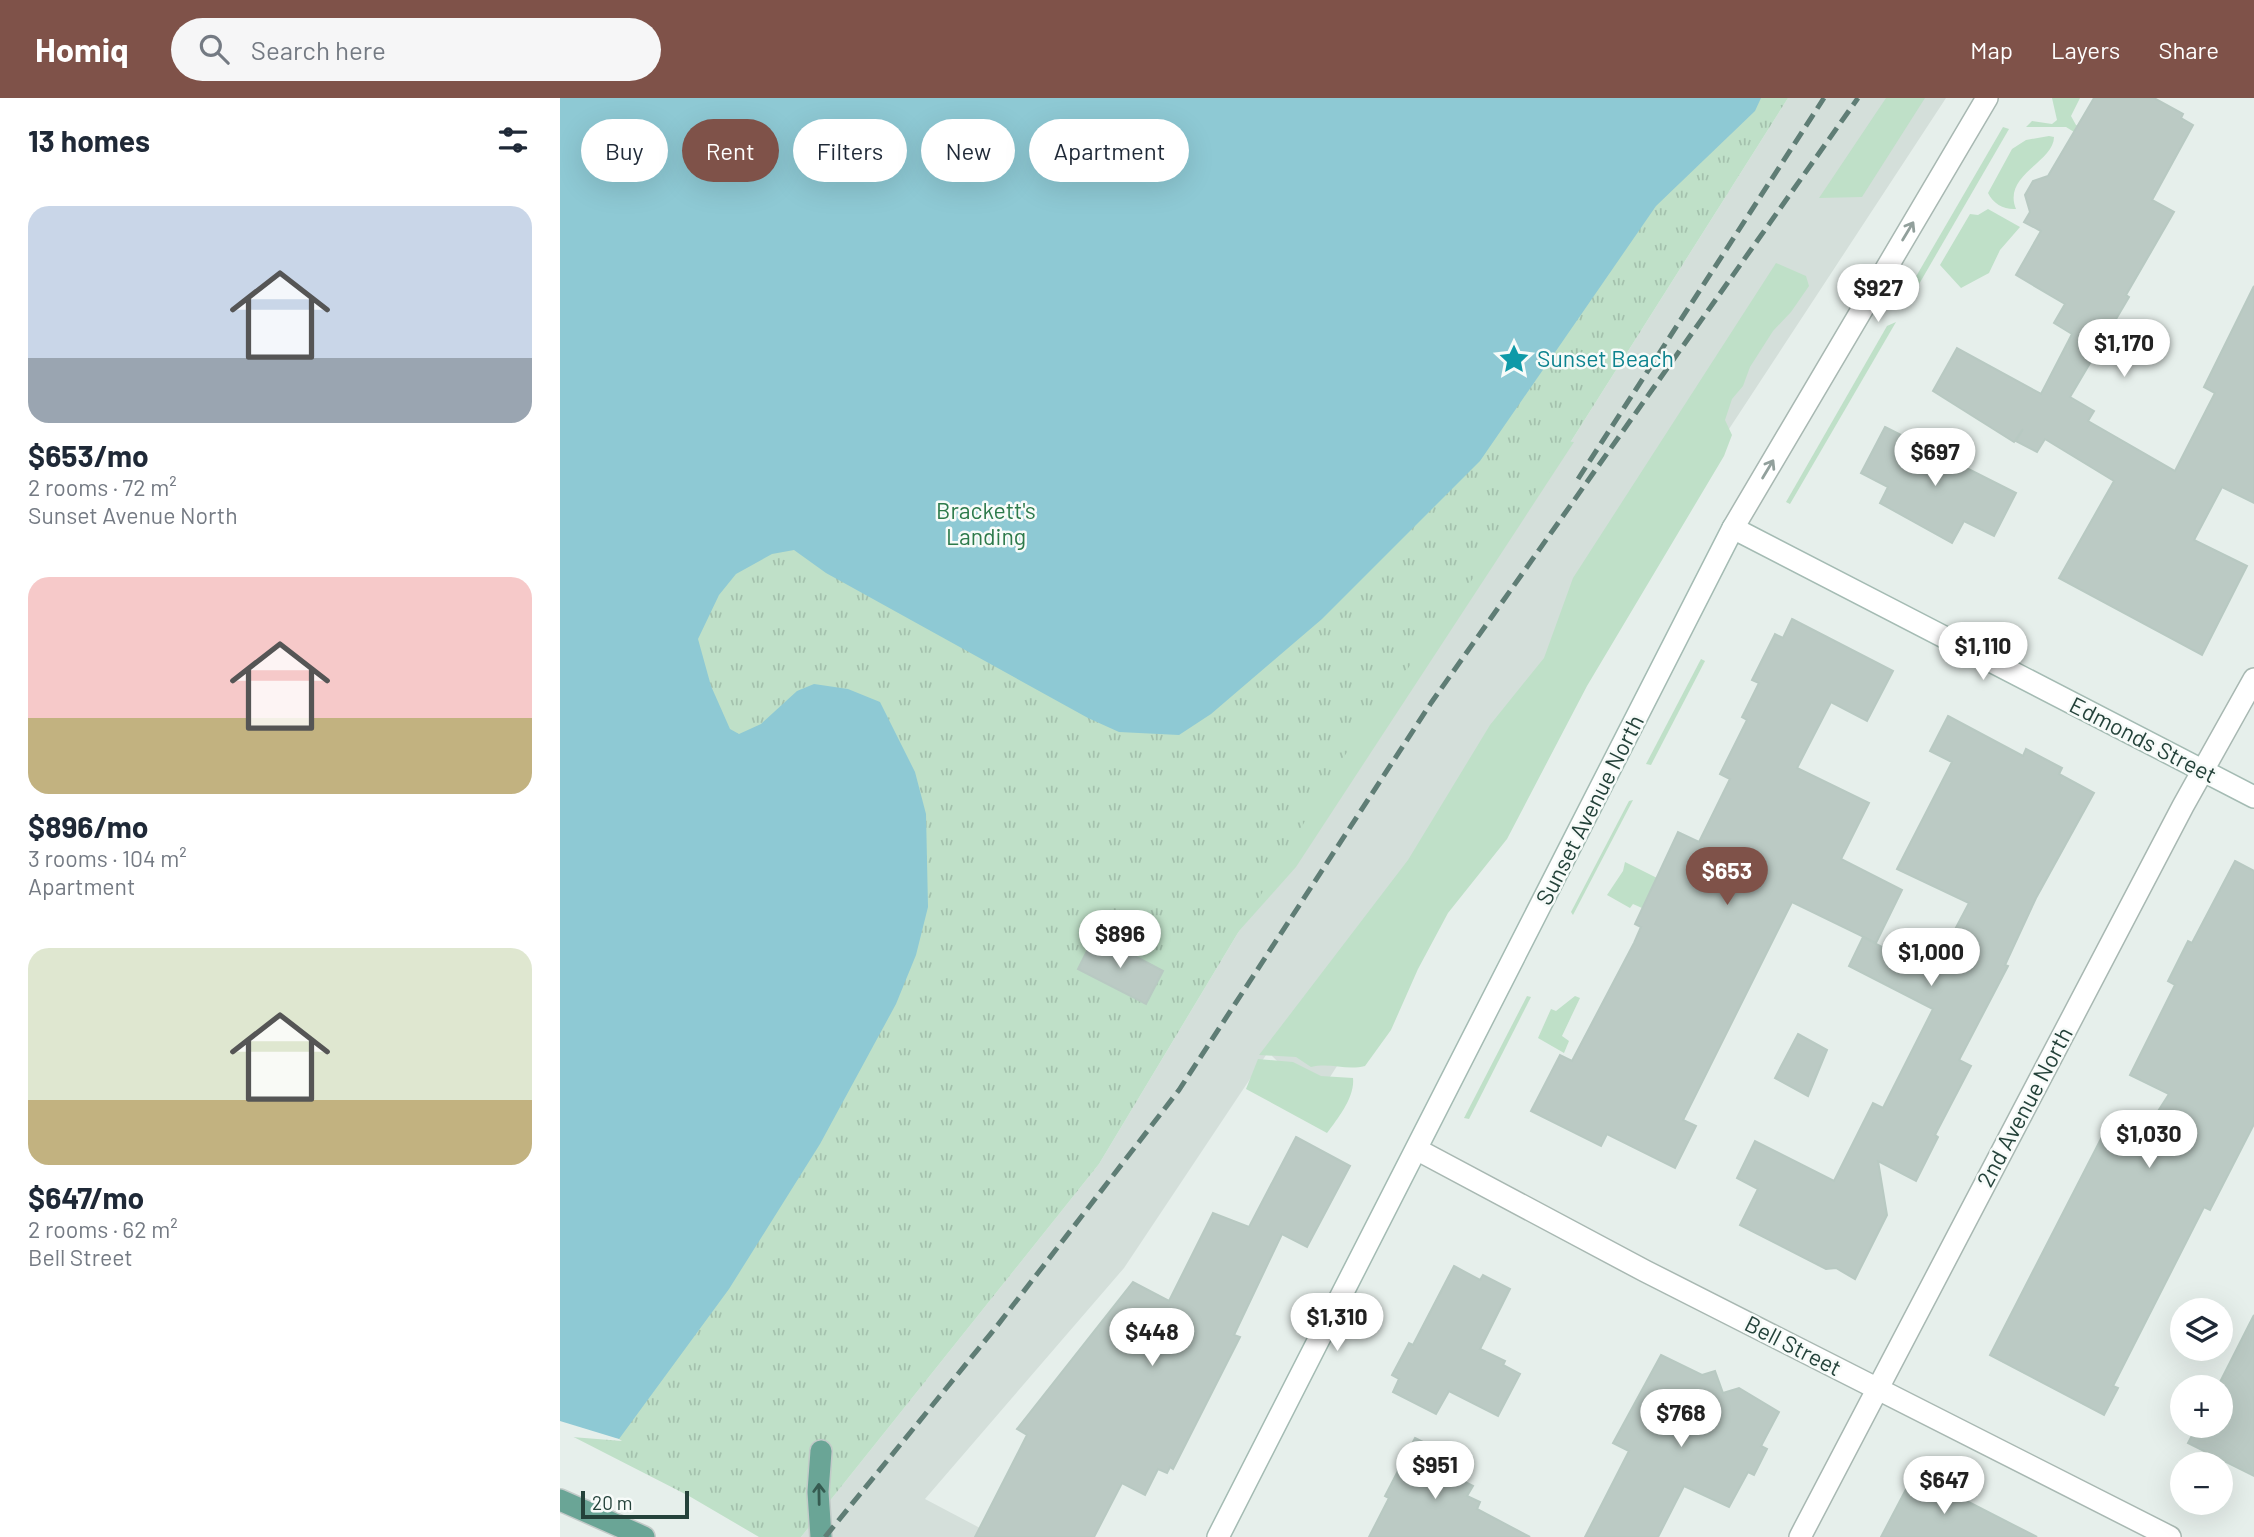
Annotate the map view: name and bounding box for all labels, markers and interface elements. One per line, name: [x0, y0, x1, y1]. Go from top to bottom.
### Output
search box: [171, 18, 661, 81]
text: Homiq: [35, 29, 129, 69]
icon: search: [195, 30, 233, 68]
text: Search here: [251, 34, 386, 65]
text: Map: [1970, 35, 2013, 64]
text: Layers: [2051, 35, 2120, 64]
text: Share: [2158, 35, 2219, 64]
chip: Buy: [581, 119, 668, 182]
chip: Rent: [682, 119, 779, 182]
chip: Filters: [793, 119, 907, 182]
chip: New: [921, 119, 1015, 182]
chip: Apartment: [1029, 119, 1189, 182]
icon: filters: [494, 121, 532, 159]
text: 13 homes: [28, 122, 150, 158]
one-way arrow: [1902, 222, 1916, 242]
icon: home: [217, 252, 343, 378]
pin: $927: [1837, 264, 1919, 324]
text: $927: [1853, 273, 1903, 301]
pin: $1,170: [2067, 320, 2181, 379]
text: $1,170: [2094, 328, 2154, 356]
place icon: Sunset Beach: [1497, 342, 1531, 376]
place label: Sunset Beach: [1537, 344, 1674, 372]
pin: $697: [1894, 428, 1976, 488]
text: $653/mo: [28, 437, 149, 473]
text: $697: [1910, 437, 1960, 465]
one-way arrow: [1761, 459, 1775, 479]
text: 2 rooms · 72 m²: [28, 473, 177, 501]
park label: Brackett's Landing: [936, 496, 1036, 550]
text: Sunset Avenue North: [28, 501, 238, 529]
pin: $1,110: [1926, 622, 2040, 682]
icon: home: [217, 623, 343, 749]
text: $1,110: [1955, 631, 2011, 659]
street label: Edmonds Street: [2065, 690, 2222, 788]
street label: Sunset Avenue North: [1529, 710, 1649, 909]
text: $896/mo: [28, 808, 148, 844]
text: 3 rooms · 104 m²: [28, 844, 187, 872]
pin: $653: [1686, 848, 1768, 907]
text: $653: [1702, 856, 1752, 884]
text: Apartment: [28, 872, 135, 900]
pin: $896: [1079, 910, 1161, 970]
text: $896: [1095, 919, 1145, 947]
pin: $1,000: [1874, 928, 1988, 988]
text: $1,000: [1898, 937, 1964, 965]
icon: home: [217, 994, 343, 1120]
street label: 2nd Avenue North: [1970, 1022, 2078, 1191]
pin: $1,030: [2092, 1110, 2206, 1170]
text: $1,030: [2116, 1119, 2182, 1147]
text: $647/mo: [28, 1179, 144, 1215]
text: 2 rooms · 62 m²: [28, 1215, 178, 1243]
text: Bell Street: [28, 1243, 133, 1271]
pin: $1,310: [1280, 1294, 1394, 1353]
map controls: [2170, 1298, 2233, 1515]
button: layers: [2170, 1298, 2233, 1361]
text: $1,310: [1307, 1302, 1368, 1330]
pin: $448: [1111, 1308, 1193, 1368]
street label: Bell Street: [1740, 1309, 1846, 1381]
text: $448: [1125, 1317, 1179, 1345]
button: +: [2170, 1375, 2233, 1438]
pin: $768: [1640, 1390, 1722, 1449]
text: $768: [1656, 1398, 1706, 1426]
pin: $951: [1394, 1442, 1476, 1501]
text: $951: [1412, 1450, 1458, 1478]
button: −: [2170, 1452, 2233, 1515]
pin: $647: [1903, 1456, 1985, 1516]
text: $647: [1919, 1465, 1969, 1493]
one-way arrow: [812, 1483, 826, 1506]
scale bar: [581, 1488, 690, 1520]
text: 20 m: [592, 1491, 632, 1514]

